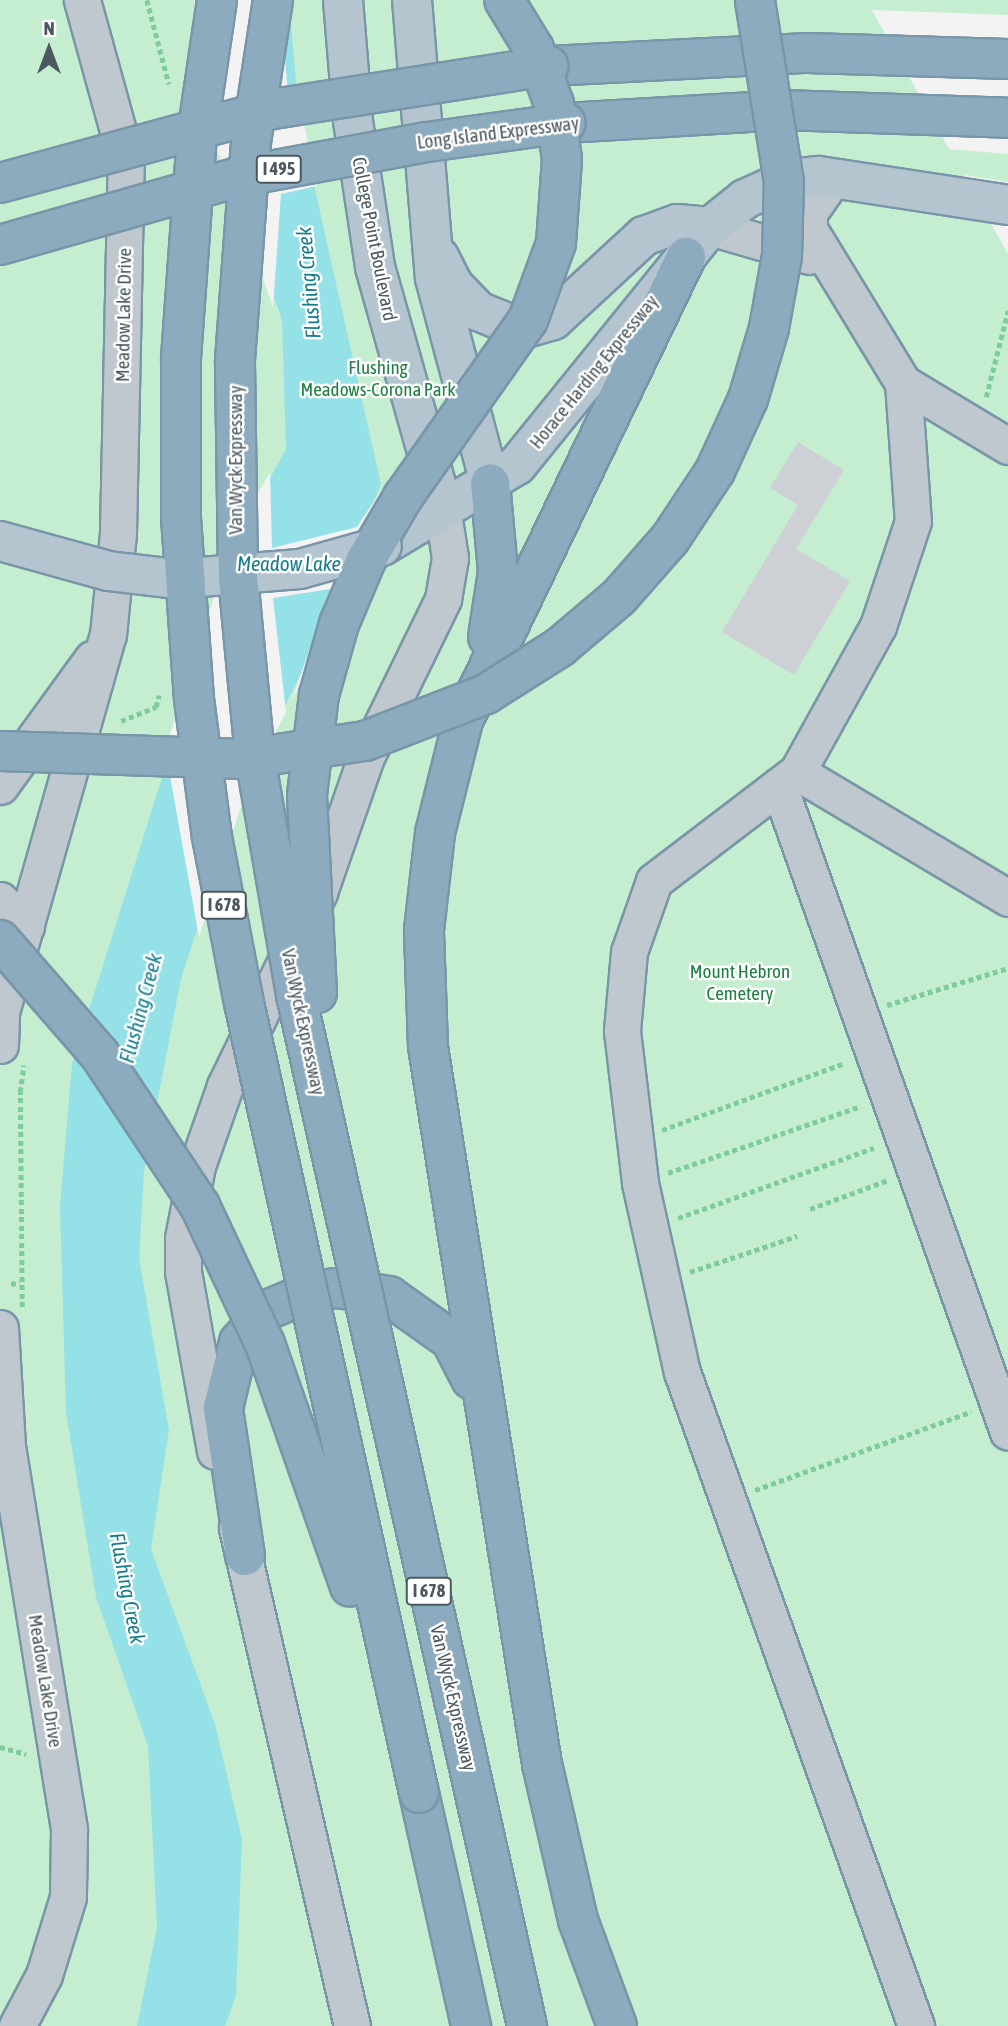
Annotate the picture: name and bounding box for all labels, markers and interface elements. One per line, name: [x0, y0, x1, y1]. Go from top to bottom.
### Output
north arrow: [14, 14, 84, 84]
text: N: [43, 17, 55, 39]
street label: Long Island Expressway: [416, 112, 580, 154]
road number: I 495: [254, 154, 304, 184]
street label: College Point Boulevard: [347, 155, 401, 323]
water label: Flushing Creek: [291, 226, 325, 340]
street label: Meadow Lake Drive: [111, 248, 137, 382]
street label: Horace Harding Expressway: [525, 290, 663, 454]
park label: Flushing Meadows-Corona Park: [300, 357, 456, 401]
street label: Van Wyck Expressway: [225, 385, 247, 535]
water label: Meadow Lake: [237, 550, 341, 576]
road number: I 678: [200, 890, 248, 920]
street label: Van Wyck Expressway: [276, 947, 330, 1097]
water label: Flushing Creek: [113, 950, 167, 1066]
park label: Mount Hebron Cemetery: [690, 961, 790, 1005]
water label: Flushing Creek: [105, 1530, 151, 1646]
road number: I 678: [404, 1576, 453, 1606]
street label: Meadow Lake Drive: [23, 1613, 67, 1749]
street label: Van Wyck Expressway: [425, 1623, 481, 1773]

